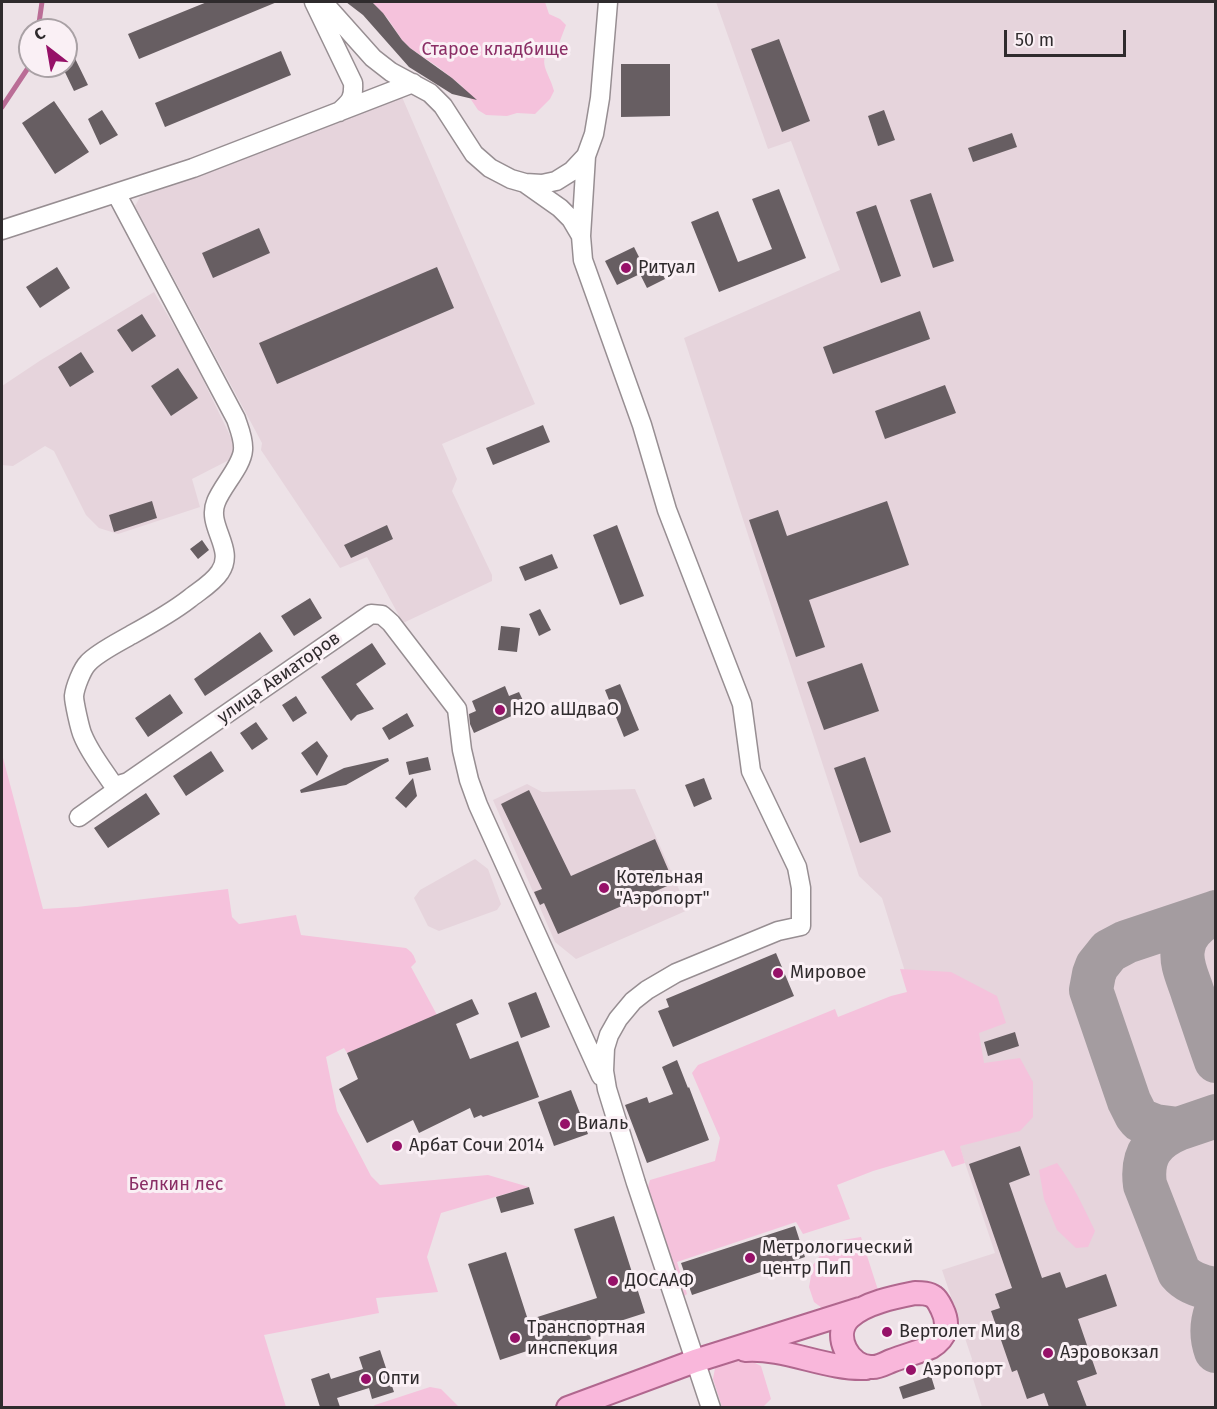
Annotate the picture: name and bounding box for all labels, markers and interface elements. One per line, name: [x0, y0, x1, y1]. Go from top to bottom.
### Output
north arrow: [18, 18, 78, 78]
scale bar: [1007, 18, 1128, 56]
text: С: [31, 23, 48, 44]
text: 50 m: [1015, 29, 1054, 51]
park label: Старое кладбище: [422, 39, 568, 61]
place label: Ритуал: [638, 257, 696, 279]
marker: Ритуал: [619, 261, 633, 275]
street label: улица Авиаторов: [213, 628, 345, 728]
place label: H2O аШдваО: [512, 699, 619, 721]
marker: H2O аШдваО: [493, 703, 507, 717]
place label: Котельная "Аэропорт": [616, 867, 710, 910]
marker: Котельная "Аэропорт": [597, 881, 611, 895]
place label: Мировое: [790, 962, 866, 984]
marker: Мировое: [771, 966, 785, 980]
place label: Виаль: [577, 1113, 628, 1135]
marker: Виаль: [558, 1117, 572, 1131]
place label: Арбат Сочи 2014: [409, 1135, 544, 1157]
marker: Арбат Сочи 2014: [390, 1139, 404, 1153]
park label: Белкин лес: [129, 1174, 223, 1196]
place label: Метрологический центр ПиП: [762, 1237, 913, 1280]
marker: Метрологический центр ПиП: [743, 1251, 757, 1265]
place label: ДОСААФ: [625, 1270, 694, 1292]
marker: ДОСААФ: [606, 1274, 620, 1288]
place label: Транспортная инспекция: [527, 1317, 646, 1360]
place label: Вертолет Ми 8: [899, 1321, 1020, 1343]
marker: Вертолет Ми 8: [880, 1325, 894, 1339]
marker: Транспортная инспекция: [508, 1331, 522, 1345]
place label: Аэровокзал: [1060, 1342, 1159, 1364]
marker: Аэровокзал: [1041, 1346, 1055, 1360]
place label: Аэропорт: [923, 1359, 1003, 1381]
marker: Аэропорт: [904, 1363, 918, 1377]
place label: Опти: [378, 1368, 420, 1390]
marker: Опти: [359, 1372, 373, 1386]

